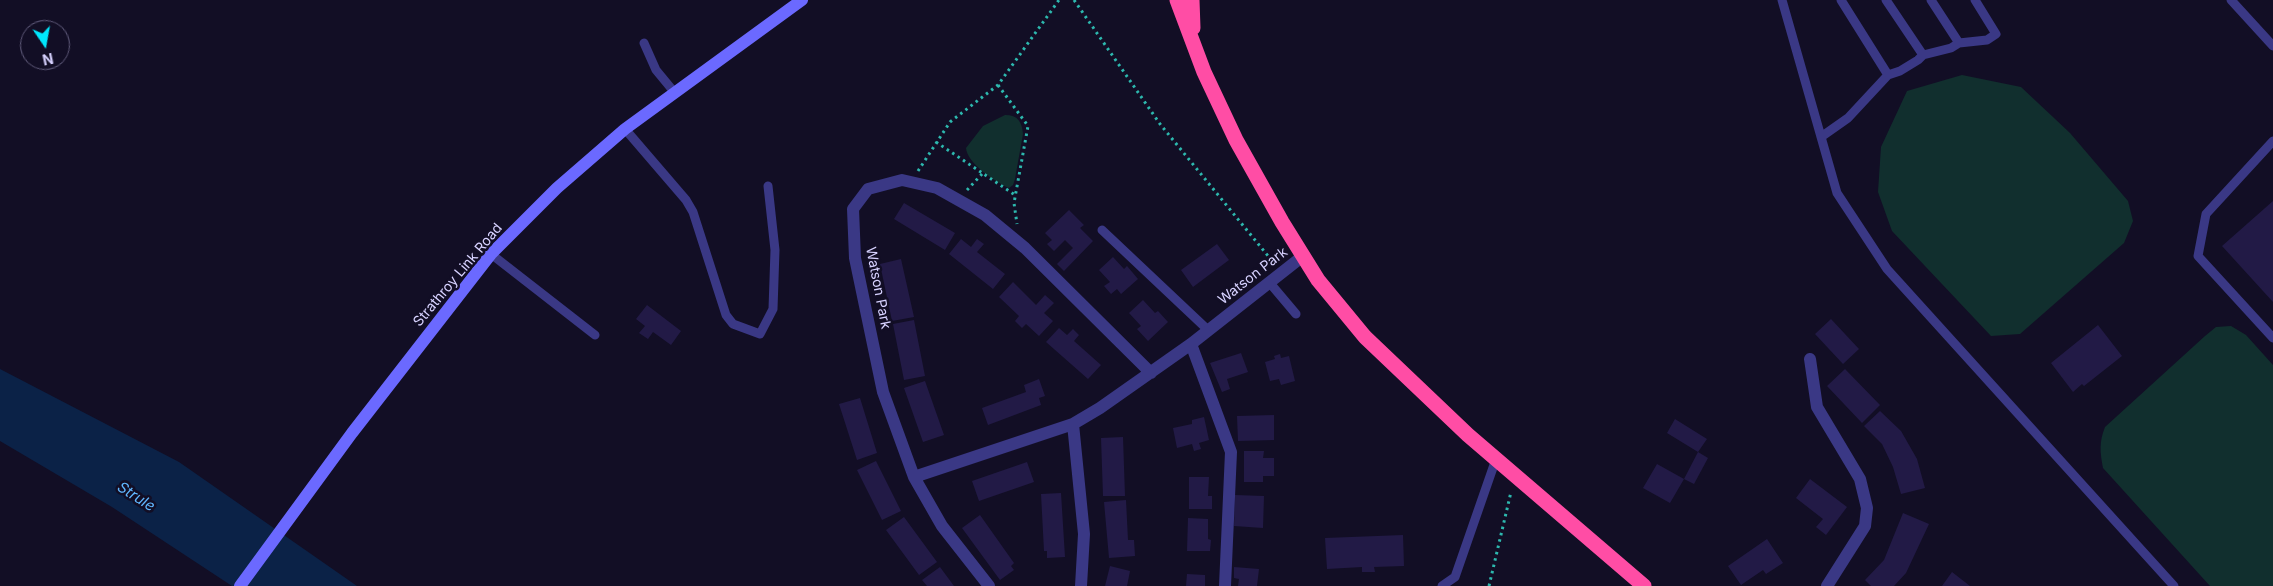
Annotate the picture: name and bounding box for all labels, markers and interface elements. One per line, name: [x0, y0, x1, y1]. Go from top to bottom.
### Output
north arrow: [20, 20, 70, 70]
text: N: [41, 50, 55, 69]
street label: Strathroy Link Road: [410, 220, 506, 330]
street label: Watson Park: [1215, 244, 1291, 308]
street label: Watson Park: [862, 245, 894, 331]
water label: Strule: [114, 478, 158, 516]

